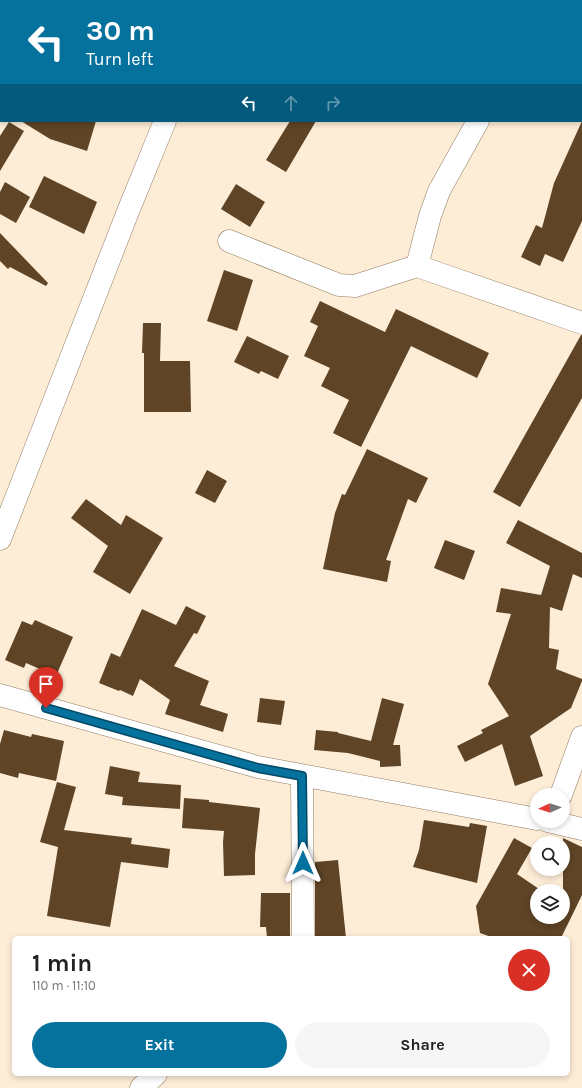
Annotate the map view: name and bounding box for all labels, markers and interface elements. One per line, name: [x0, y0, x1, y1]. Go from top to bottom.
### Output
text: 30 m: [86, 14, 155, 47]
icon: left: [20, 16, 72, 68]
text: Turn left: [86, 48, 154, 70]
icon: left: [238, 92, 260, 114]
icon: ahead: [280, 92, 302, 114]
icon: right: [322, 92, 344, 114]
pin: [29, 667, 63, 708]
icon: arrive: [35, 673, 57, 695]
north arrow: [530, 788, 570, 828]
map controls: [530, 788, 570, 924]
button: search: [530, 836, 570, 876]
position arrow: [282, 842, 324, 884]
button: layers: [530, 884, 570, 924]
text: 1 min: [32, 949, 92, 977]
button: close: [508, 949, 550, 991]
text: 110 m · 11:10: [32, 978, 96, 993]
button: Exit: [32, 1022, 287, 1068]
button: Share: [295, 1022, 550, 1068]

